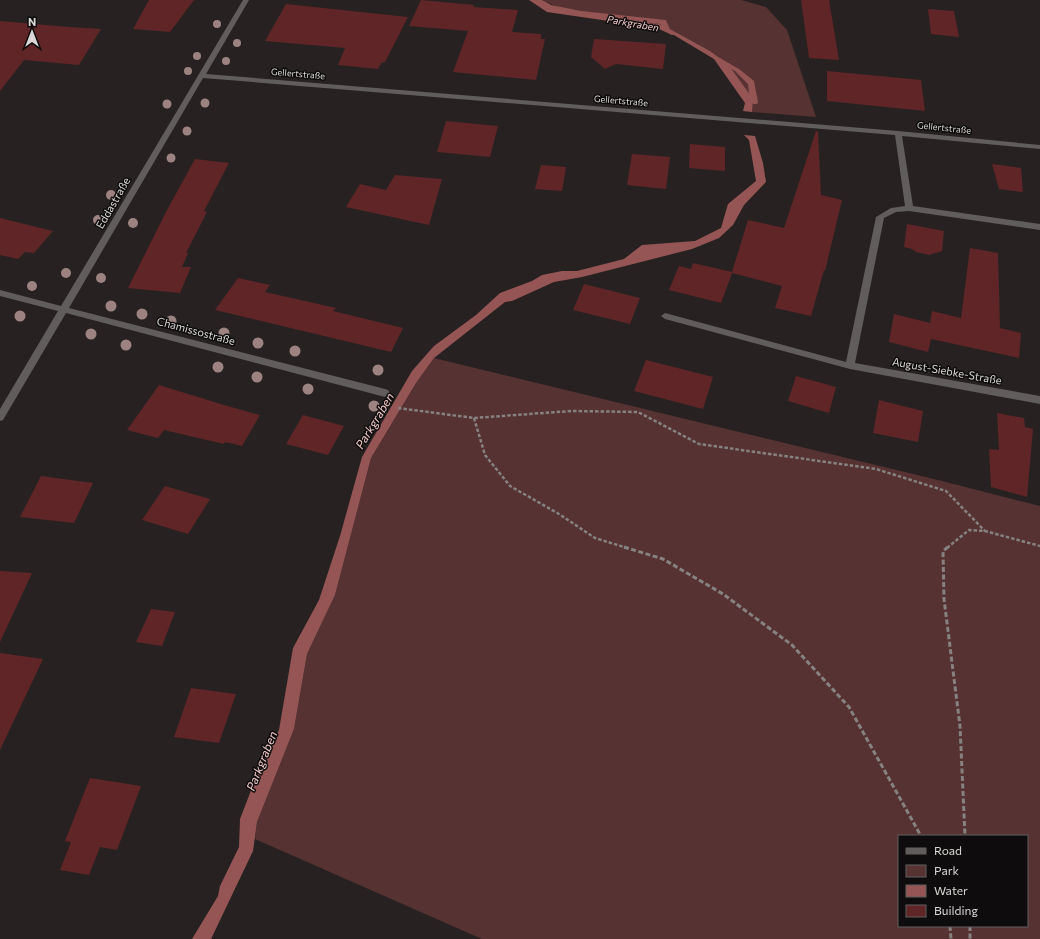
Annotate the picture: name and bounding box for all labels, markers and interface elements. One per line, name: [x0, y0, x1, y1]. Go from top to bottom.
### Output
north arrow: [12, 12, 52, 52]
water label: Parkgraben: [606, 13, 660, 34]
text: N: [28, 15, 36, 28]
street label: Gellertstraße: [271, 66, 326, 81]
street label: Gellertstraße: [594, 93, 649, 108]
street label: Gellertstraße: [917, 119, 972, 136]
street label: Eddastraße: [93, 175, 133, 231]
street label: Chamissostraße: [156, 314, 237, 347]
street label: August-Siebke-Straße: [891, 354, 1003, 387]
water label: Parkgraben: [352, 390, 396, 451]
water label: Parkgraben: [243, 729, 279, 792]
legend: [898, 835, 1028, 927]
text: Road: [934, 843, 962, 857]
text: Park: [934, 863, 960, 877]
text: Water: [934, 883, 968, 897]
text: Building: [934, 903, 978, 917]

